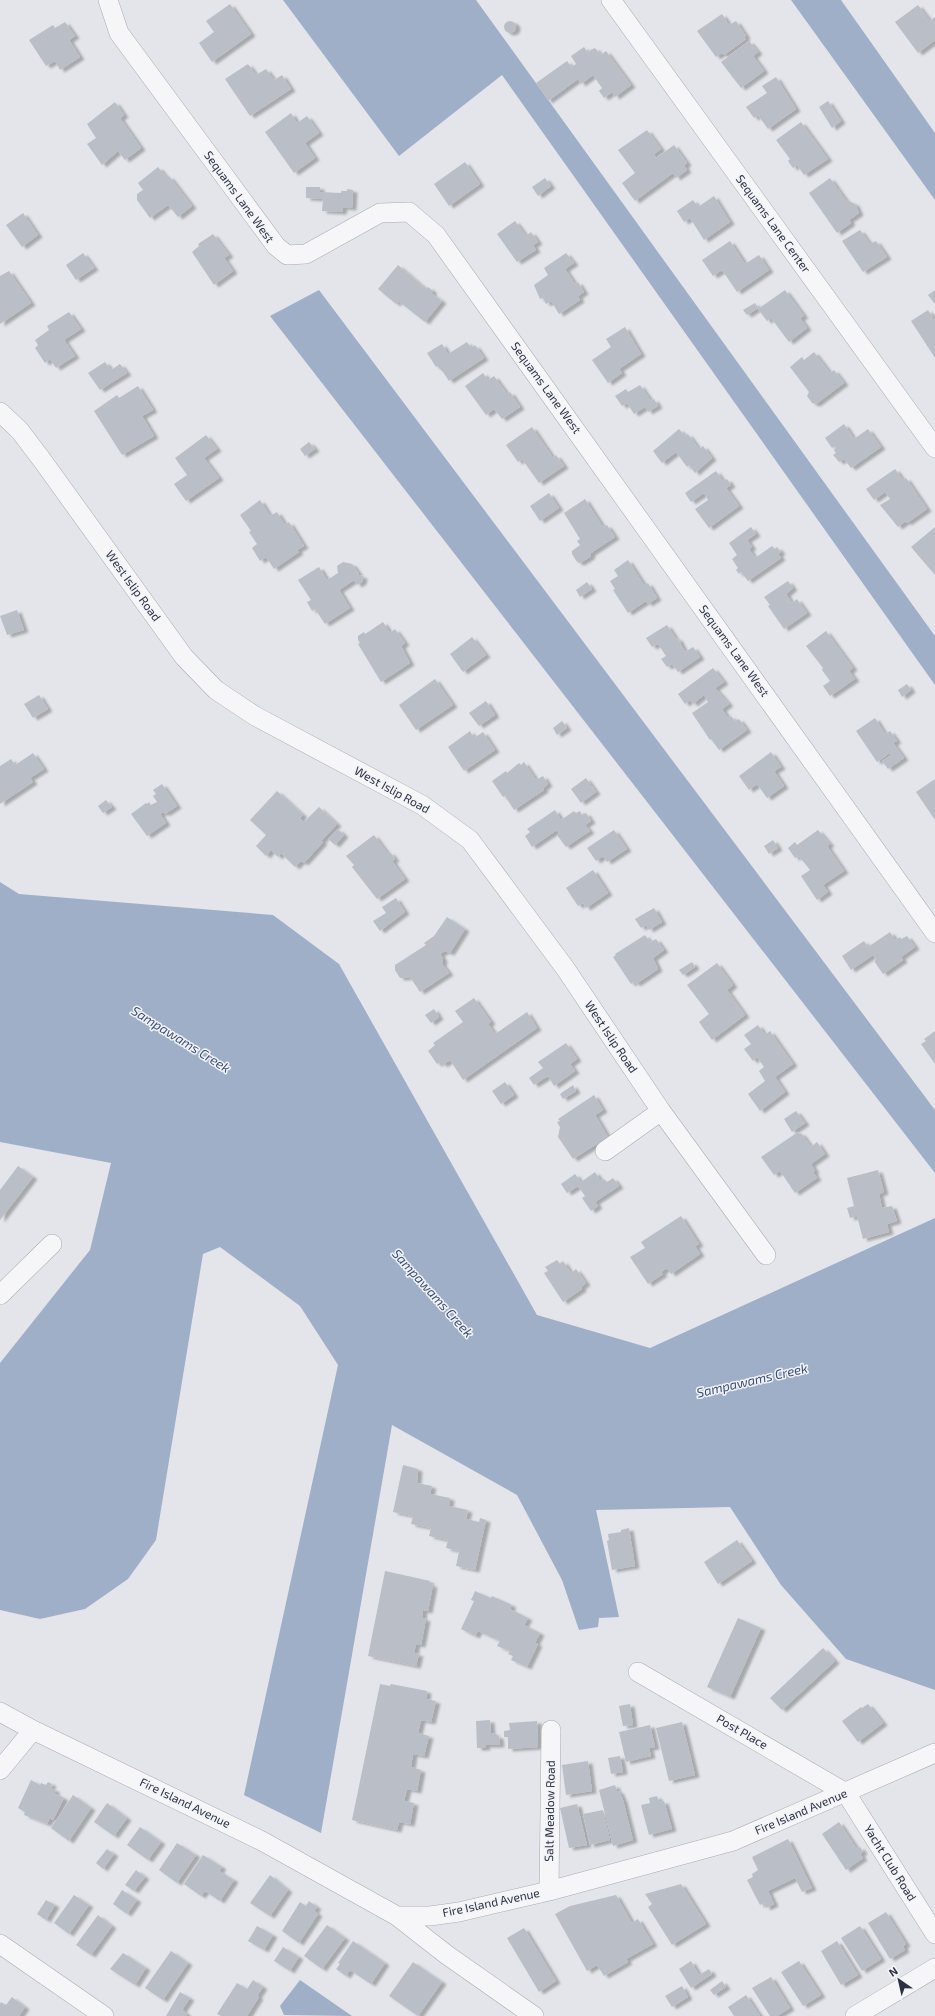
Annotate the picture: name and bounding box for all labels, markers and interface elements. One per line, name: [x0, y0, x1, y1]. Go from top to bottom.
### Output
street label: Sequams Lane West: [202, 148, 278, 245]
street label: Sequams Lane Center: [734, 172, 814, 275]
street label: Sequams Lane West: [509, 339, 585, 436]
street label: West Islip Road: [103, 547, 164, 624]
street label: Sequams Lane West: [697, 602, 773, 699]
street label: West Islip Road: [352, 763, 433, 816]
street label: West Islip Road: [583, 998, 641, 1075]
water label: Sampawams Creek: [129, 1002, 234, 1076]
water label: Sampawams Creek: [389, 1245, 477, 1341]
water label: Sampawams Creek: [695, 1359, 809, 1401]
street label: Post Place: [714, 1711, 771, 1751]
street label: Salt Meadow Road: [541, 1760, 557, 1862]
street label: Fire Island Avenue: [138, 1774, 233, 1830]
street label: Fire Island Avenue: [752, 1785, 849, 1837]
street label: Yacht Club Road: [862, 1822, 920, 1903]
street label: Fire Island Avenue: [441, 1885, 541, 1919]
north arrow: [879, 1960, 919, 2000]
text: N: [886, 1964, 900, 1979]

